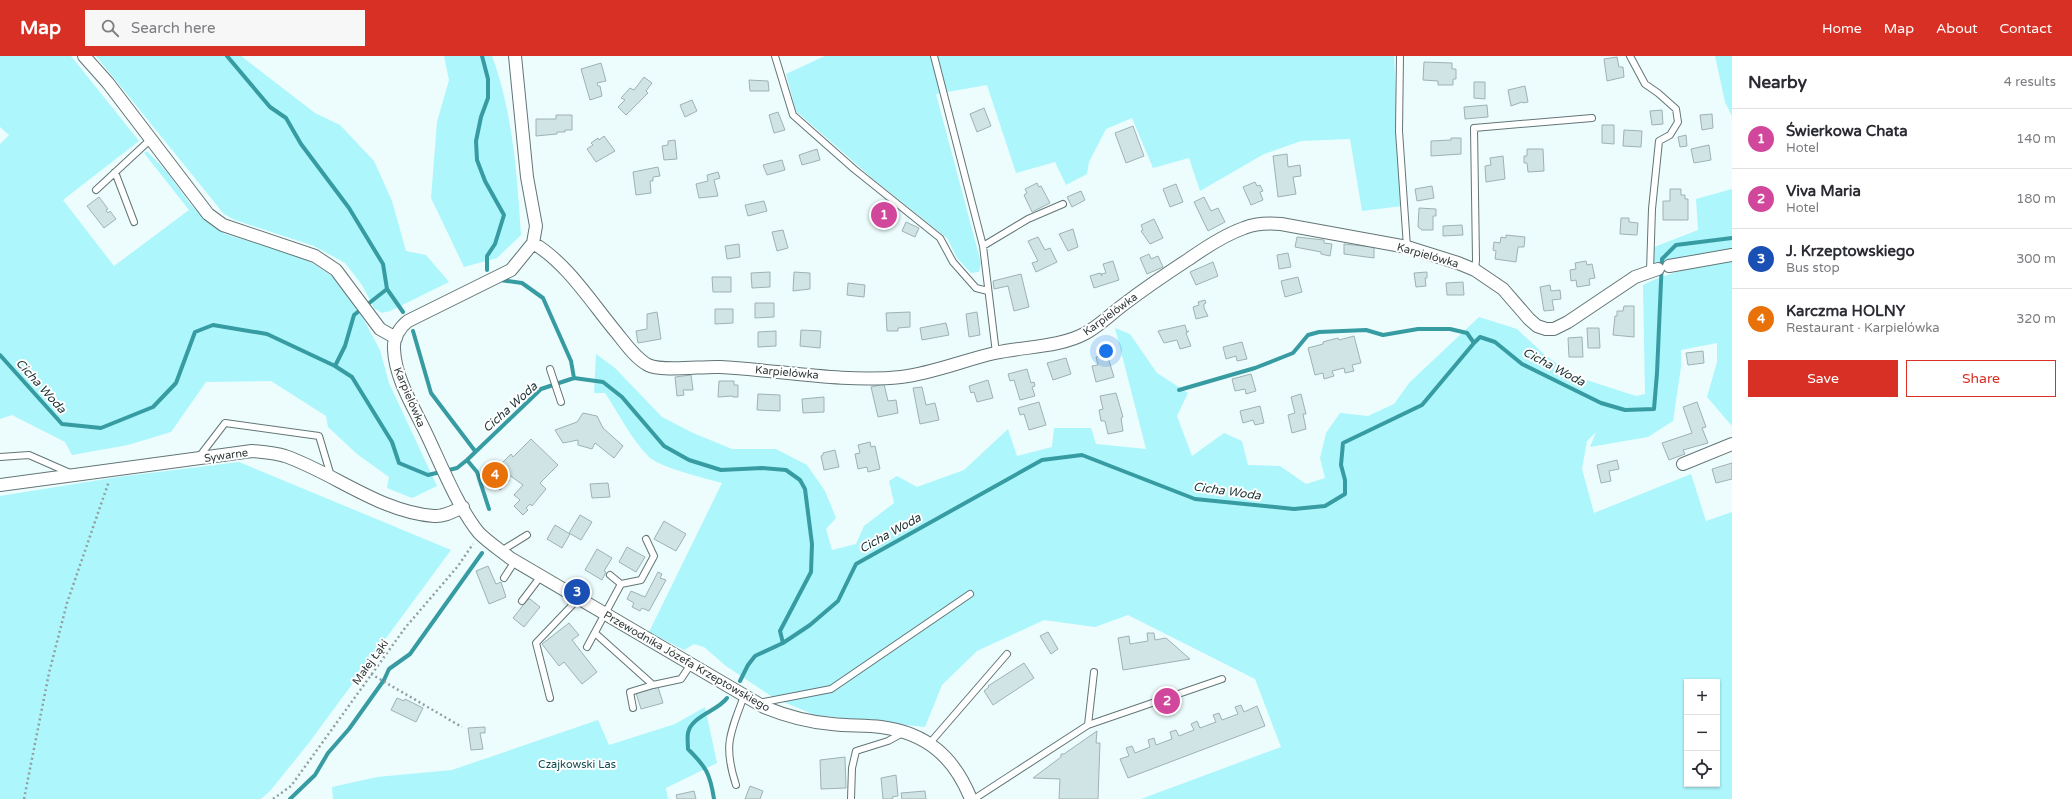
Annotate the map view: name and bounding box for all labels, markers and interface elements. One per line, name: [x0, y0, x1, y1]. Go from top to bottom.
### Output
search box: [85, 10, 365, 46]
text: Map: [20, 17, 61, 39]
icon: search: [99, 17, 121, 39]
text: Search here: [131, 19, 215, 37]
text: Home: [1822, 20, 1862, 37]
text: Map: [1884, 20, 1914, 37]
text: About: [1936, 20, 1978, 37]
text: Contact: [2000, 20, 2052, 37]
text: Nearby: [1748, 72, 1807, 93]
text: 4 results: [2004, 74, 2056, 90]
text: Świerkowa Chata: [1786, 122, 1908, 140]
text: 1: [1757, 131, 1765, 147]
text: 140 m: [2016, 131, 2056, 147]
text: Hotel: [1786, 140, 1819, 156]
text: Viva Maria: [1786, 182, 1861, 200]
text: 2: [1757, 191, 1765, 207]
text: 180 m: [2016, 191, 2056, 207]
pin: 1: [871, 200, 897, 230]
text: Hotel: [1786, 200, 1819, 216]
street label: Karpielówka: [1395, 240, 1460, 271]
text: J. Krzeptowskiego: [1786, 242, 1915, 260]
text: 3: [1757, 251, 1765, 267]
text: 300 m: [2016, 251, 2056, 267]
text: Bus stop: [1786, 260, 1840, 276]
street label: Karpielówka: [1081, 290, 1140, 338]
text: Karczma HOLNY: [1786, 302, 1905, 320]
text: 4: [1757, 311, 1765, 327]
text: 320 m: [2016, 311, 2056, 327]
text: Restaurant · Karpielówka: [1786, 320, 1940, 336]
your location: [1096, 341, 1116, 361]
water label: Cicha Woda: [1521, 345, 1588, 389]
water label: Cicha Woda: [13, 356, 69, 416]
button: Save: [1748, 360, 1898, 397]
button: Share: [1906, 360, 2056, 397]
street label: Karpielówka: [755, 363, 819, 382]
street label: Karpielówka: [391, 365, 428, 429]
water label: Cicha Woda: [480, 379, 540, 435]
street label: Sywarne: [203, 446, 249, 465]
pin: 4: [482, 460, 508, 490]
water label: Cicha Woda: [1192, 479, 1262, 503]
water label: Cicha Woda: [857, 510, 923, 556]
pin: 3: [564, 577, 590, 607]
street label: Przewodnika Józefa Krzeptowskiego: [601, 608, 772, 715]
street label: Małej Łąki: [350, 637, 391, 687]
map controls: [1684, 679, 1720, 787]
button: +: [1684, 679, 1720, 715]
pin: 2: [1154, 686, 1180, 716]
button: −: [1684, 715, 1720, 751]
button: locate: [1684, 751, 1720, 787]
park label: Czajkowski Las: [538, 758, 616, 771]

